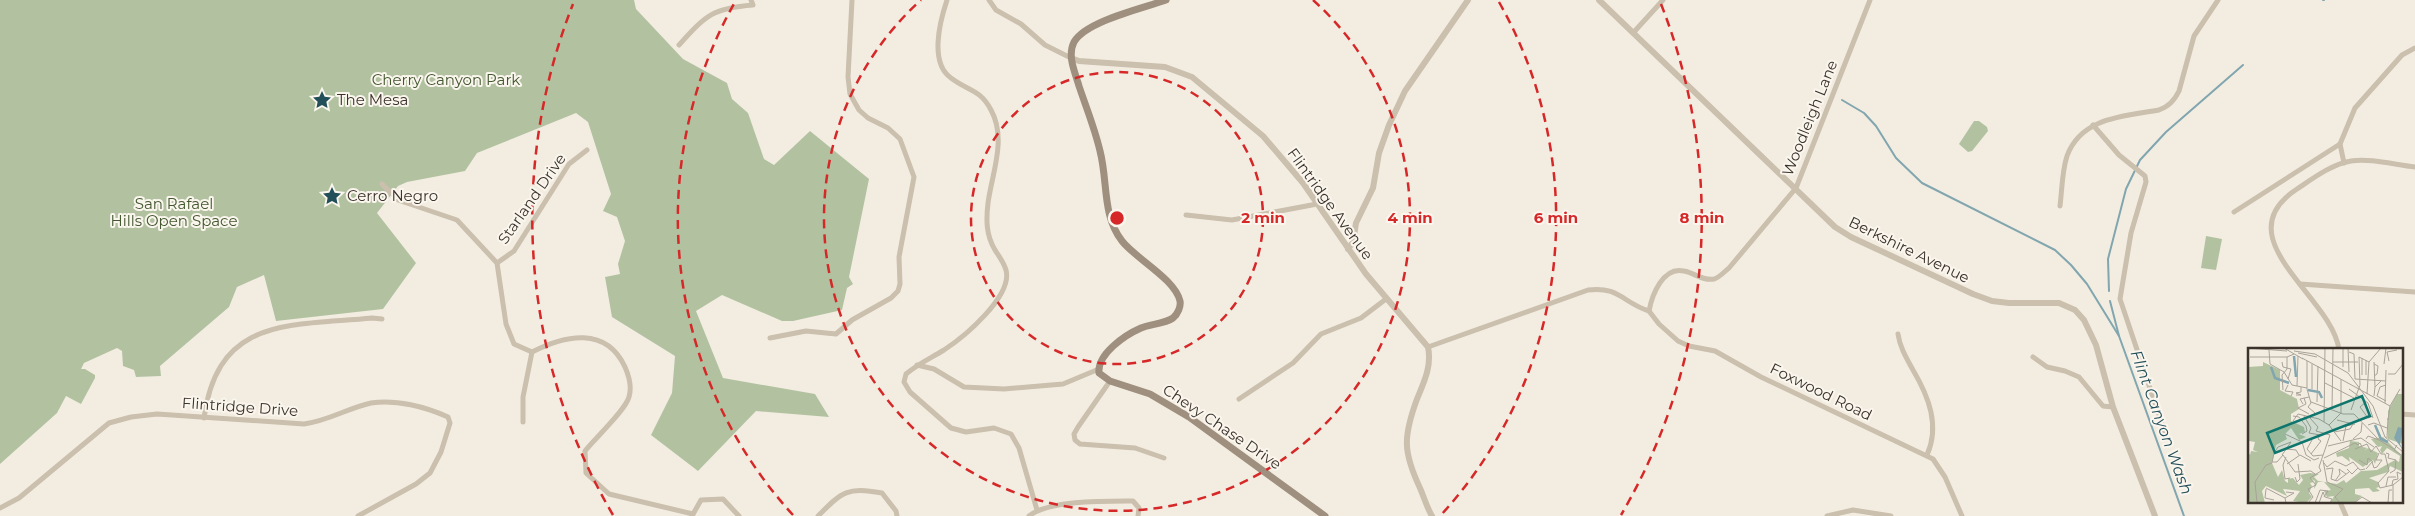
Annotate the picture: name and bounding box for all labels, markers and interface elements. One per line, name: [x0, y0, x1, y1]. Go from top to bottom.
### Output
street label: Woodleigh Lane: [1778, 57, 1841, 178]
park label: Cherry Canyon Park: [372, 70, 520, 89]
place icon: The Mesa: [311, 89, 333, 111]
place label: The Mesa: [337, 90, 408, 109]
street label: Flintridge Avenue: [1283, 144, 1377, 263]
street label: Starland Drive: [493, 150, 570, 248]
place icon: Cerro Negro: [321, 185, 343, 207]
place label: Cerro Negro: [347, 186, 438, 205]
park label: San Rafael Hills Open Space: [110, 194, 238, 230]
text: 2 min: [1241, 208, 1285, 227]
text: 4 min: [1387, 208, 1433, 227]
text: 6 min: [1534, 208, 1578, 227]
text: 8 min: [1680, 208, 1724, 227]
centre of rings: [1108, 209, 1126, 227]
street label: Berkshire Avenue: [1846, 212, 1973, 287]
water label: Flint Canyon Wash: [2127, 347, 2196, 497]
inset map: [2248, 348, 2402, 504]
street label: Foxwood Road: [1767, 359, 1875, 424]
street label: Chevy Chase Drive: [1159, 380, 1285, 473]
street label: Flintridge Drive: [181, 393, 299, 420]

